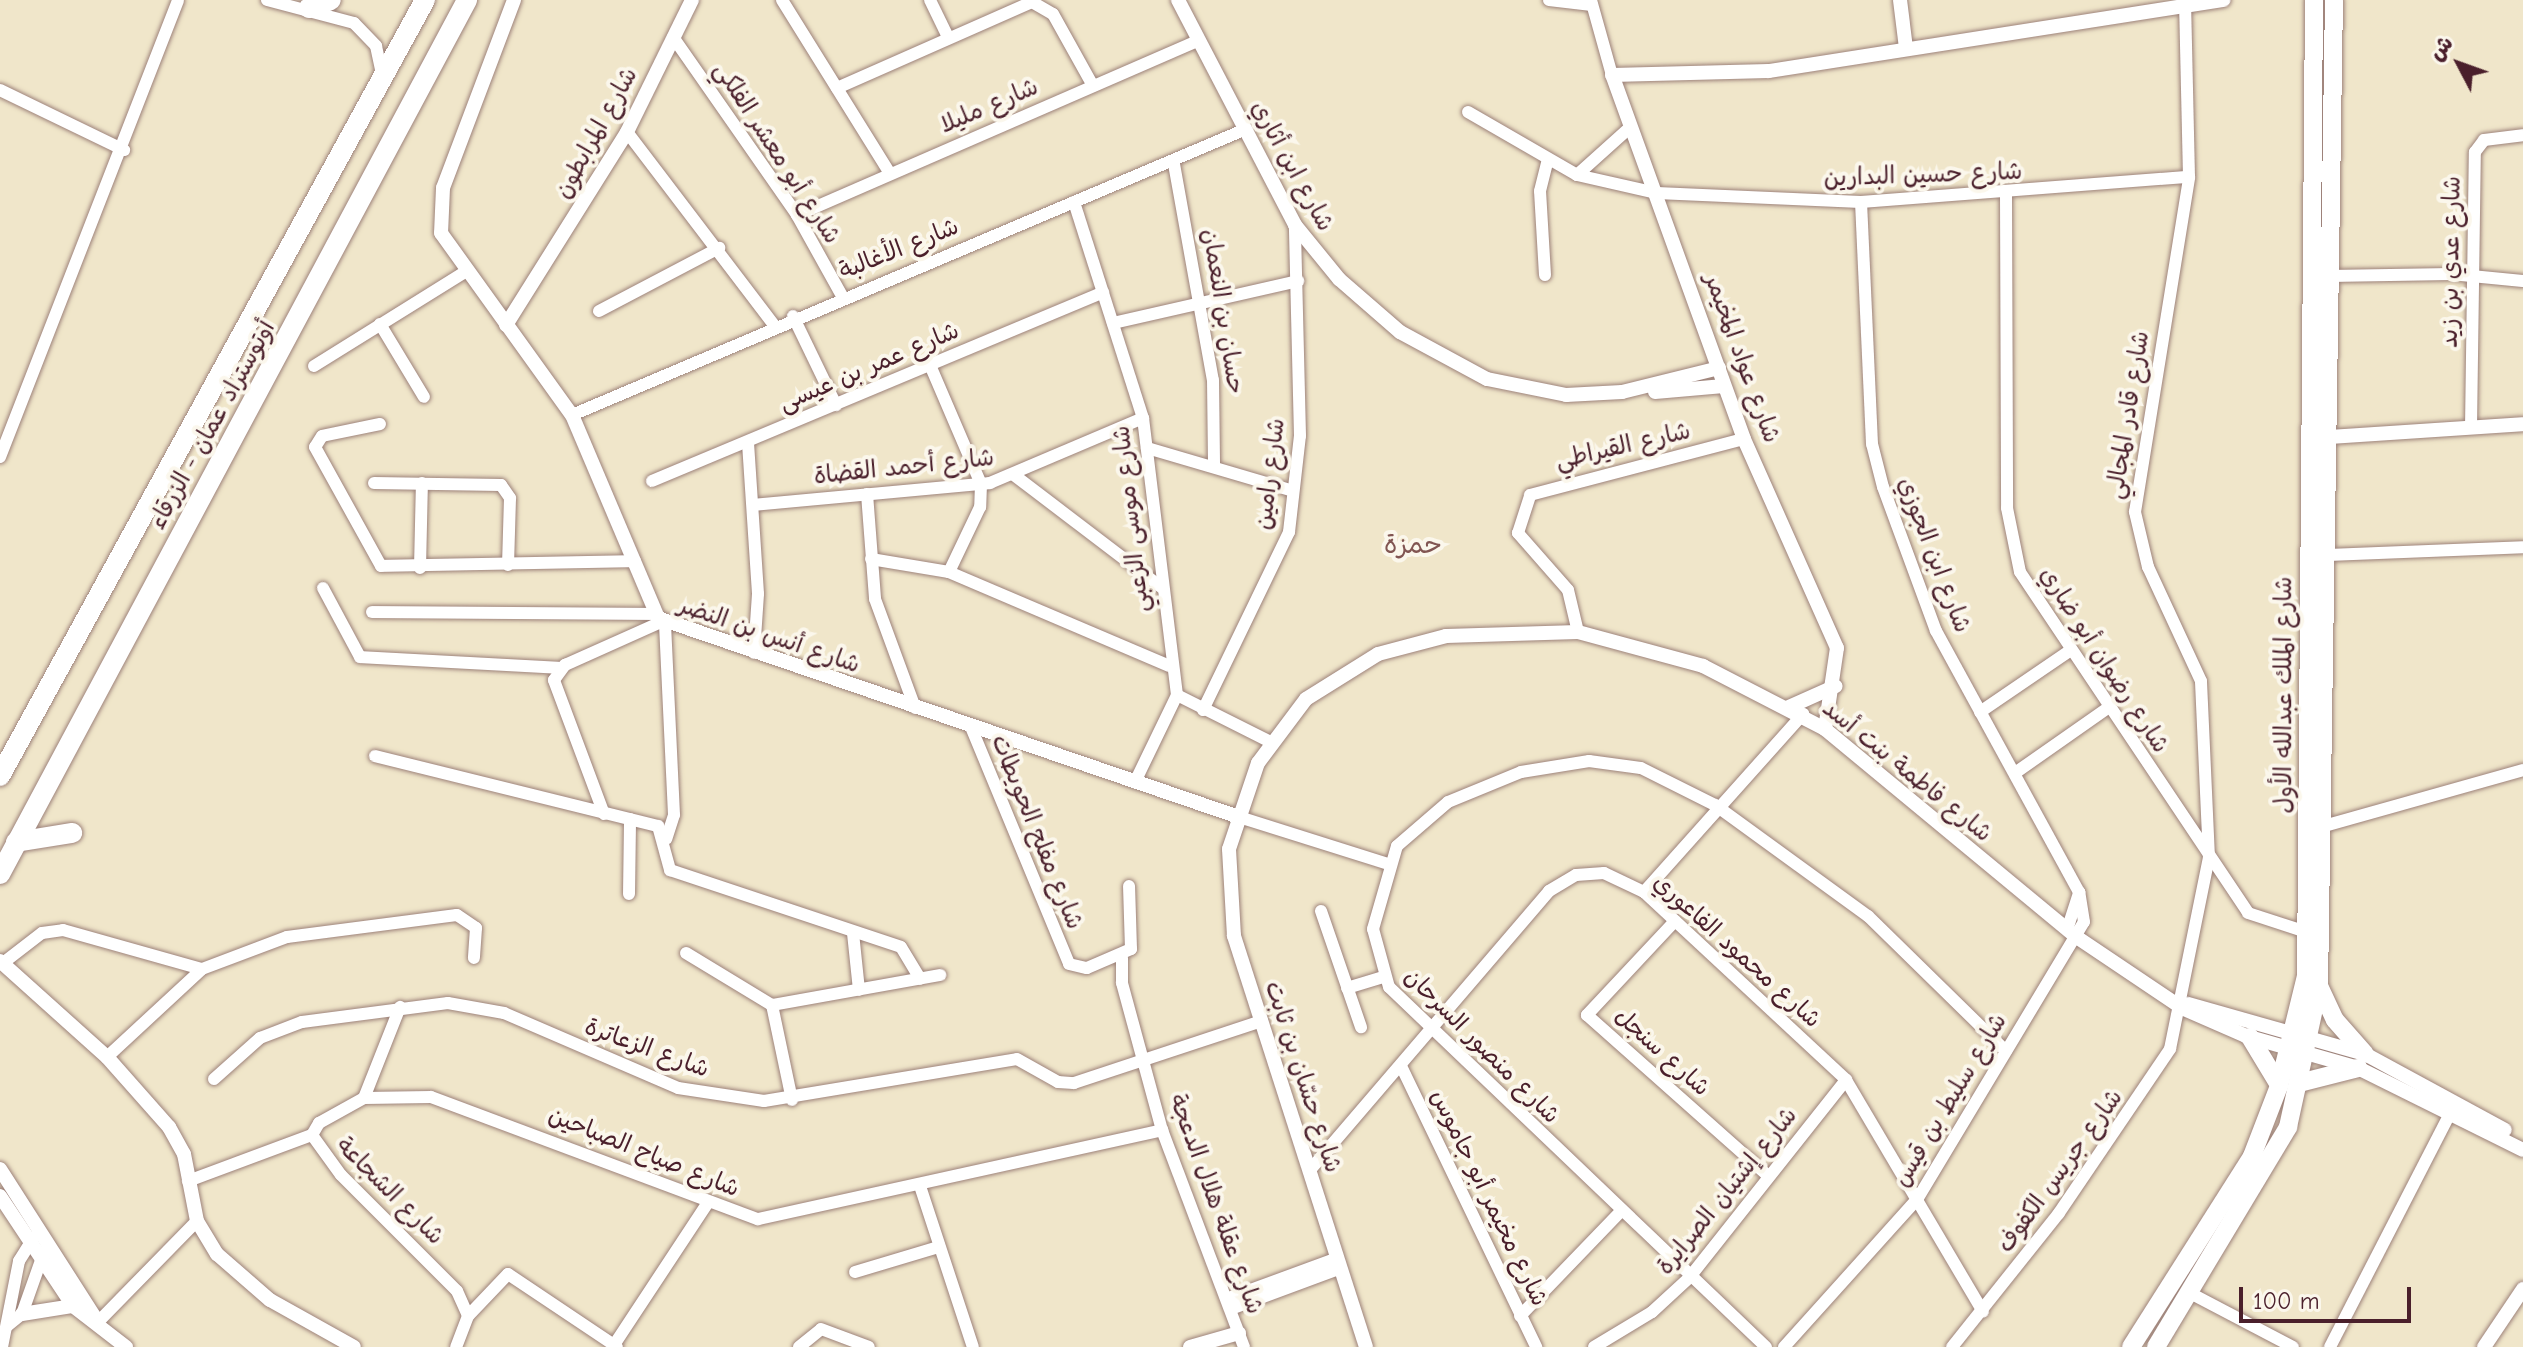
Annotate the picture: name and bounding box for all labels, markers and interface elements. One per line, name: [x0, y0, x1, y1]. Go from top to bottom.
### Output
north arrow: [2419, 24, 2499, 104]
text: ش: [2423, 31, 2459, 66]
street label: شارع أبو معشر الفلكي: [707, 57, 847, 249]
street label: شارع المرابطون: [548, 63, 644, 203]
street label: شارع مليلا: [935, 72, 1043, 140]
street label: شارع ابن أثاري: [1244, 96, 1340, 236]
street label: شارع حسين البدارين: [1823, 157, 2023, 193]
street label: شارع عدي بن زيد: [2435, 176, 2467, 348]
street label: شارع الأغالبة: [835, 212, 963, 286]
street label: حسان بن النعمان: [1196, 227, 1250, 395]
street label: شارع عواد المخيمر: [1698, 269, 1786, 447]
street label: أوتوستراد عمان - الزرقاء: [143, 316, 281, 534]
street label: شارع عمر بن عيسى: [774, 316, 964, 418]
street label: شارع قادر المجالي: [2100, 329, 2156, 501]
street label: شارع القيراطي: [1553, 416, 1693, 476]
street label: شارع رامين: [1249, 417, 1291, 531]
street label: شارع موسى الزعبي: [1107, 424, 1155, 614]
street label: شارع أحمد القضاة: [812, 443, 996, 491]
street label: شارع ابن الجوزي: [1891, 473, 1977, 637]
district label: حمزة: [1384, 530, 1442, 562]
street label: شارع رضوان أبو ضاري: [2033, 562, 2175, 758]
street label: شارع الملك عبدالله الأول: [2270, 576, 2298, 814]
street label: شارع أنس بن النضر: [675, 590, 863, 680]
street label: شارع فاطمة بنت أسد: [1817, 694, 1997, 848]
street label: شارع مفلح الحويطات: [985, 731, 1089, 933]
street label: شارع محمود الفاعوري: [1647, 868, 1827, 1034]
street label: شارع منصور السرحان: [1398, 962, 1566, 1130]
street label: شارع حسّان بن ثابت: [1258, 978, 1348, 1176]
street label: شارع سنجل: [1608, 1002, 1716, 1102]
street label: شارع سليط بن قيس: [1887, 1008, 2013, 1192]
street label: شارع الزعاترة: [581, 1012, 713, 1084]
street label: شارع جريس الكفوف: [1991, 1084, 2129, 1258]
street label: شارع مخيمر أبو جاموس: [1424, 1085, 1554, 1311]
street label: شارع عقلة هلال الدعجة: [1163, 1090, 1269, 1318]
street label: شارع صياح الصباحين: [544, 1101, 744, 1203]
street label: شارع إشتيان الصرايرة: [1651, 1102, 1803, 1280]
street label: شارع الشجاعة: [330, 1131, 450, 1251]
scale bar: [2243, 1271, 2415, 1321]
text: 100 m: [2253, 1287, 2320, 1315]

